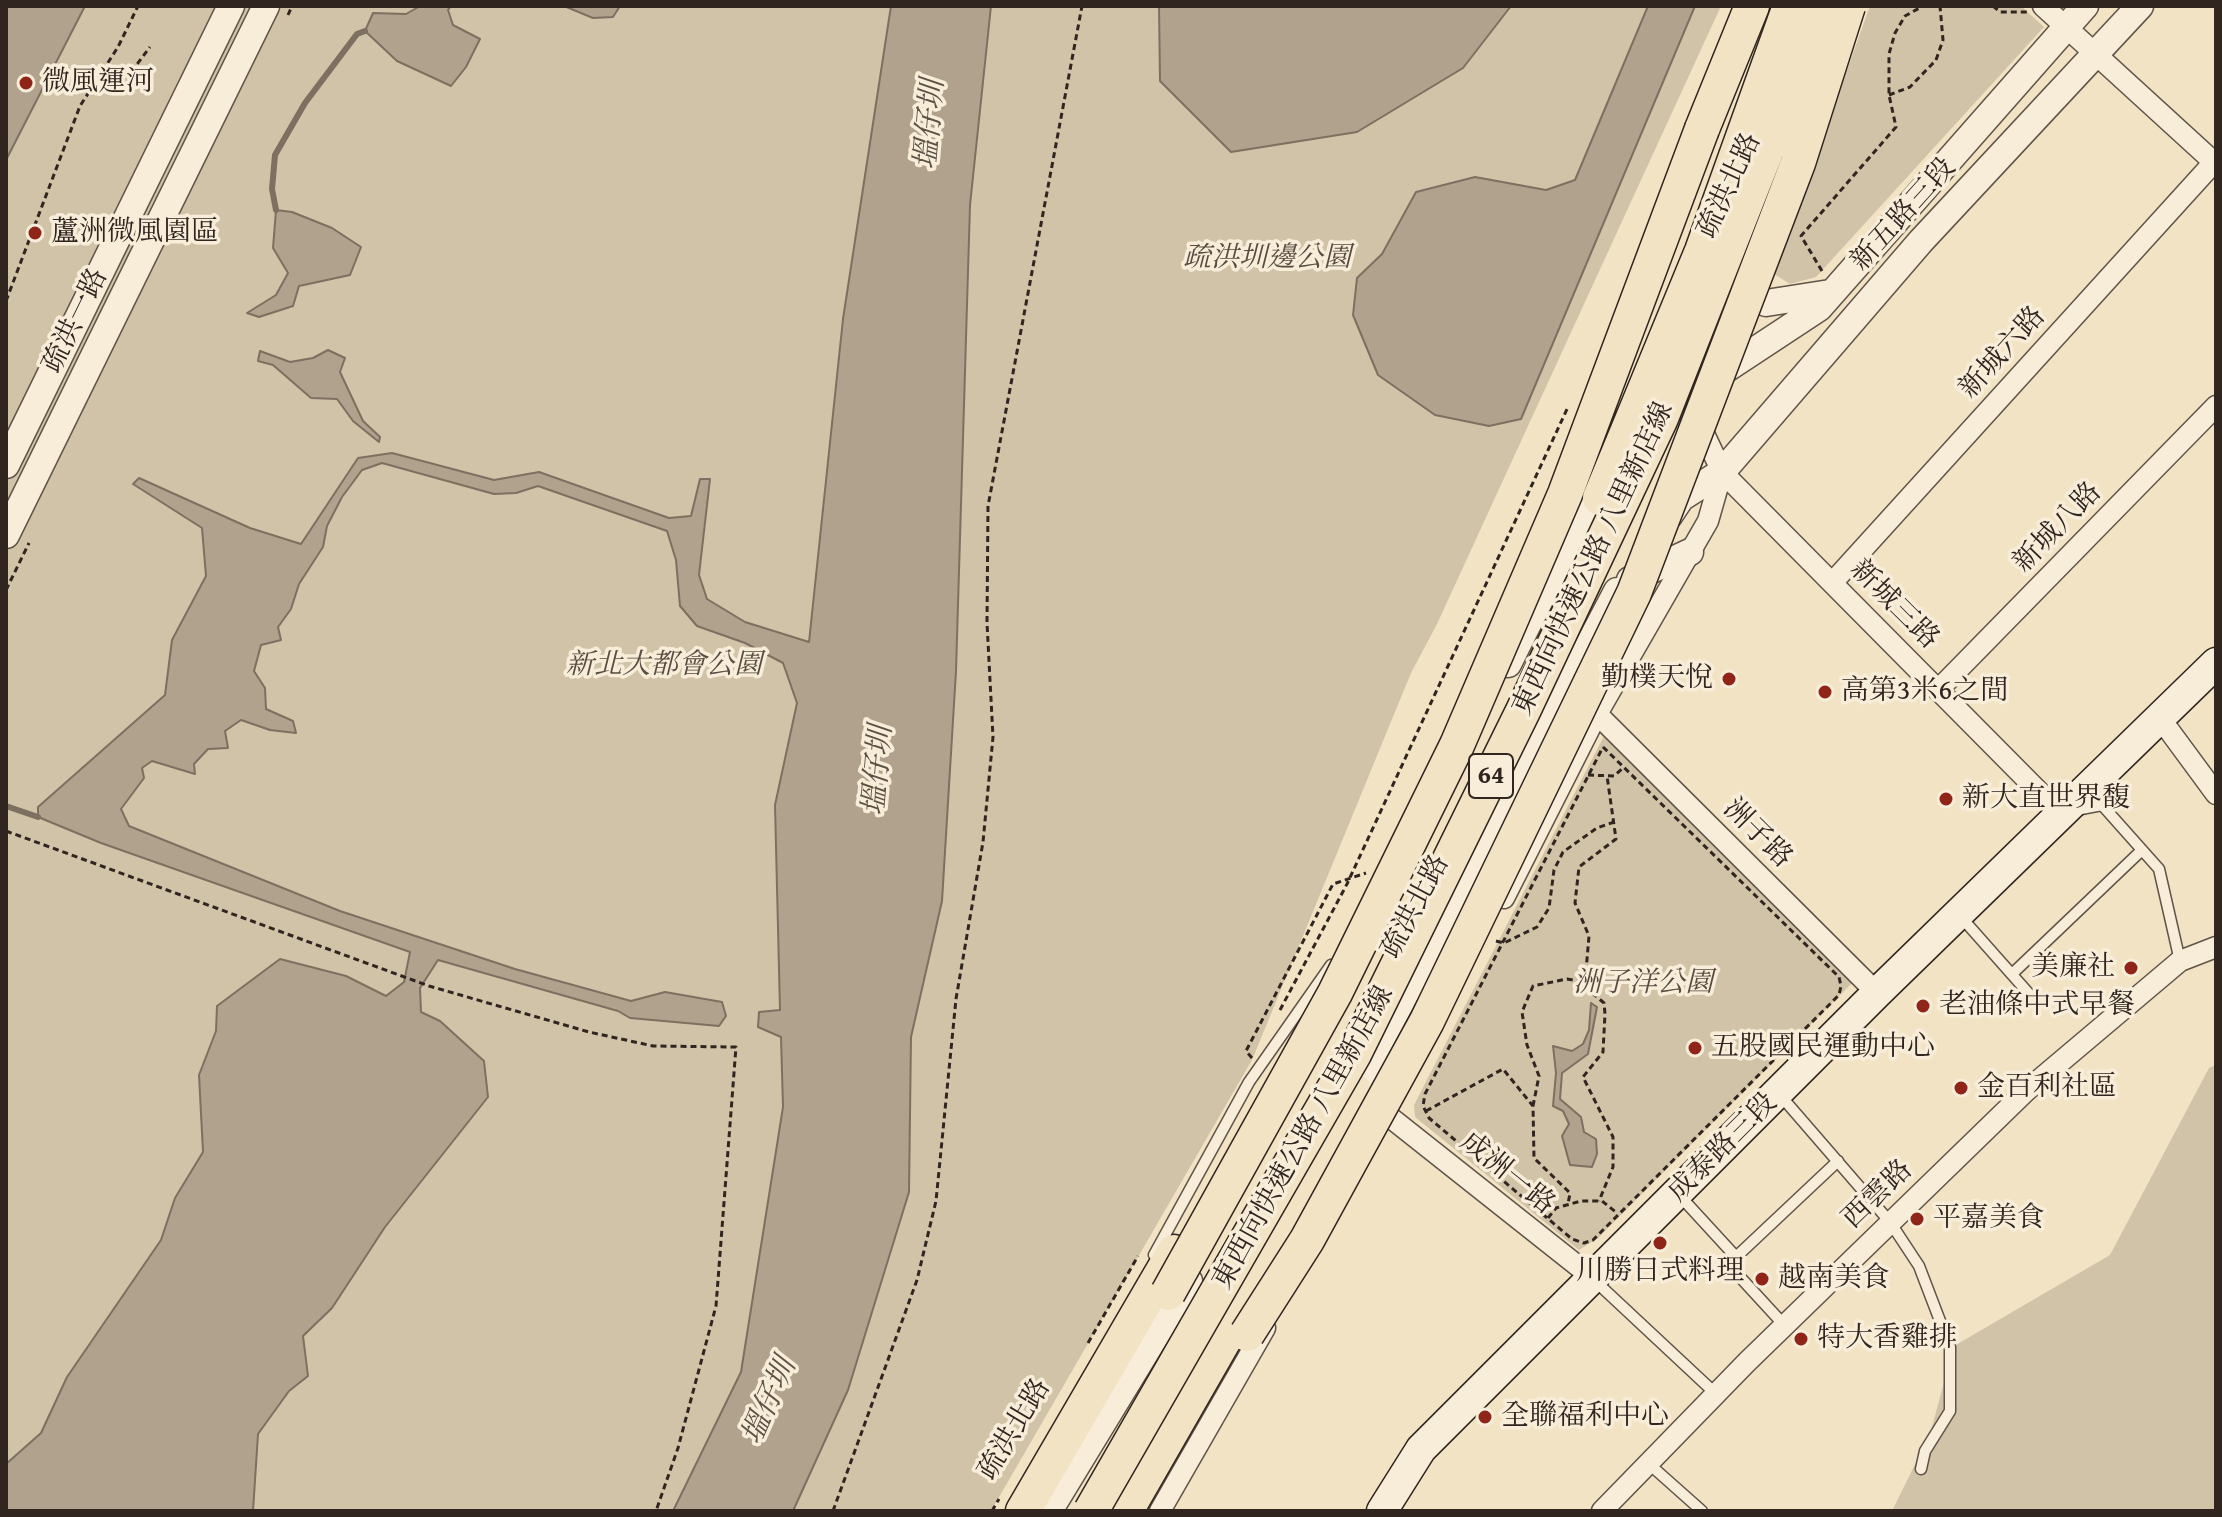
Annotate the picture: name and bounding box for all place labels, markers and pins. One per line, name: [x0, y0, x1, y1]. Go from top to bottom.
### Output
place label: 微風運河: [42, 66, 154, 100]
marker: 微風運河: [17, 74, 35, 92]
place label: 蘆洲微風園區: [51, 216, 219, 250]
marker: 蘆洲微風園區: [26, 224, 44, 242]
place label: 勤樸天悅: [1601, 662, 1713, 696]
marker: 勤樸天悅: [1720, 670, 1738, 688]
place label: 高第3米6之間: [1841, 675, 2008, 709]
marker: 高第3米6之間: [1816, 683, 1834, 701]
place label: 新大直世界馥: [1962, 782, 2130, 816]
marker: 新大直世界馥: [1937, 790, 1955, 808]
place label: 美廉社: [2031, 951, 2115, 985]
marker: 美廉社: [2122, 959, 2140, 977]
place label: 老油條中式早餐: [1939, 989, 2135, 1023]
marker: 老油條中式早餐: [1914, 997, 1932, 1015]
place label: 五股國民運動中心: [1711, 1031, 1935, 1065]
marker: 五股國民運動中心: [1686, 1039, 1704, 1057]
place label: 金百利社區: [1977, 1071, 2117, 1105]
marker: 金百利社區: [1952, 1079, 1970, 1097]
place label: 平嘉美食: [1933, 1202, 2045, 1236]
marker: 平嘉美食: [1908, 1210, 1926, 1228]
marker: 川勝日式料理: [1651, 1234, 1669, 1252]
place label: 川勝日式料理: [1576, 1255, 1744, 1289]
place label: 越南美食: [1778, 1262, 1890, 1296]
marker: 越南美食: [1753, 1270, 1771, 1288]
place label: 特大香雞排: [1817, 1322, 1957, 1356]
marker: 特大香雞排: [1792, 1330, 1810, 1348]
place label: 全聯福利中心: [1501, 1400, 1669, 1434]
marker: 全聯福利中心: [1476, 1408, 1494, 1426]

